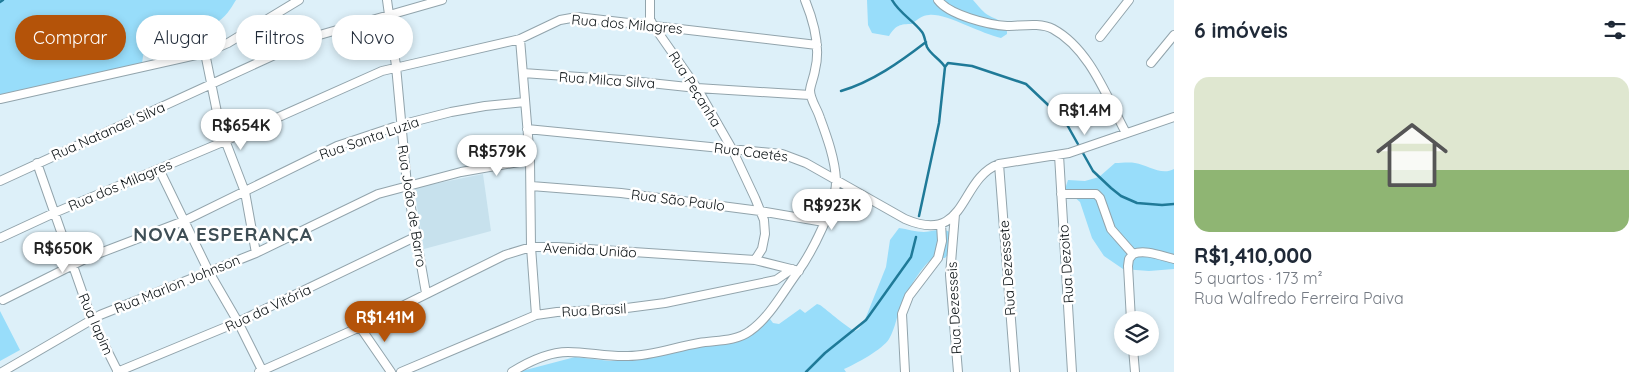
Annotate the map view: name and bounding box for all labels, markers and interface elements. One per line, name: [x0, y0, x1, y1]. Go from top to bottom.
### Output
street label: Rua dos Milagres: [571, 10, 683, 38]
chip: Comprar: [15, 15, 126, 60]
chip: Alugar: [136, 15, 226, 60]
chip: Filtros: [236, 15, 322, 60]
chip: Novo: [332, 15, 413, 60]
icon: filters: [1601, 16, 1629, 44]
text: 6 imóveis: [1194, 17, 1288, 43]
street label: Rua Peçanha: [665, 48, 725, 130]
street label: Rua Milca Silva: [558, 68, 656, 92]
pin: R$1.4M: [1044, 94, 1126, 136]
street label: Rua Natanael Silva: [48, 98, 168, 164]
text: R$1.4M: [1059, 100, 1111, 120]
pin: R$654K: [200, 108, 282, 151]
icon: home: [1367, 110, 1457, 200]
street label: Rua Santa Luzia: [317, 112, 421, 164]
text: R$654K: [212, 115, 270, 135]
pin: R$579K: [456, 134, 538, 177]
street label: Rua Caetés: [713, 139, 789, 165]
text: R$579K: [468, 141, 526, 161]
street label: Rua João de Barro: [393, 144, 431, 268]
street label: Rua dos Milagres: [65, 155, 175, 215]
street label: Rua São Paulo: [630, 185, 726, 215]
pin: R$923K: [791, 188, 873, 231]
text: R$923K: [803, 195, 861, 215]
street label: Rua Dezessete: [995, 220, 1019, 316]
district label: NOVA ESPERANÇA: [133, 222, 313, 246]
street label: Rua Dezoito: [1054, 224, 1078, 304]
pin: R$650K: [22, 232, 104, 274]
text: R$650K: [34, 238, 92, 258]
street label: Avenida União: [543, 239, 637, 261]
text: R$1,410,000: [1194, 242, 1312, 268]
street label: Rua Marlon Johnson: [111, 251, 243, 317]
street label: Rua Dezesseis: [943, 261, 965, 355]
text: 5 quartos · 173 m²: [1194, 268, 1323, 288]
street label: Rua da Vitória: [222, 280, 314, 336]
text: Rua Walfredo Ferreira Paiva: [1194, 288, 1404, 308]
street label: Rua Iapim: [74, 290, 118, 358]
street label: Rua Brasil: [561, 299, 627, 321]
pin: R$1.41M: [339, 300, 431, 343]
text: R$1.41M: [356, 307, 414, 327]
map controls: [1114, 311, 1159, 356]
button: layers: [1114, 311, 1159, 356]

